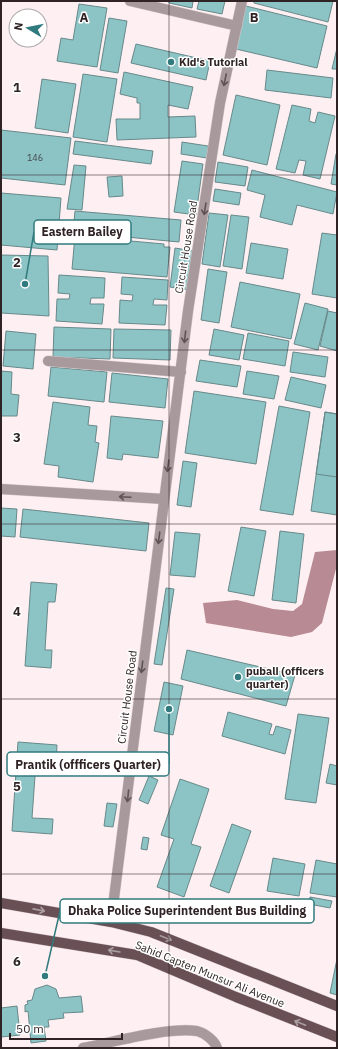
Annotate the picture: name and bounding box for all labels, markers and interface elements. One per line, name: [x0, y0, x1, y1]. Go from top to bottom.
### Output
north arrow: [8, 8, 48, 48]
text: A: [80, 9, 89, 26]
text: B: [250, 9, 259, 26]
text: N: [11, 21, 26, 31]
place label: Kid's Tutorial: [179, 55, 248, 69]
marker: Kid's Tutorial: [166, 57, 176, 67]
one-way arrow: [221, 73, 229, 86]
text: 1: [13, 79, 21, 96]
house number: 146: [27, 152, 43, 163]
street label: Circuit House Road: [172, 199, 200, 295]
one-way arrow: [201, 202, 209, 215]
callout: Eastern Bailey: [34, 220, 131, 244]
text: Eastern Bailey: [41, 224, 123, 239]
text: 2: [13, 254, 21, 271]
one-way arrow: [181, 330, 189, 343]
text: 3: [13, 429, 21, 446]
one-way arrow: [164, 459, 172, 472]
one-way arrow: [119, 493, 132, 501]
one-way arrow: [155, 531, 163, 544]
text: 4: [13, 603, 21, 620]
street label: Circuit House Road: [114, 649, 140, 745]
one-way arrow: [139, 660, 146, 673]
place label: pubali (officers quarter): [246, 664, 325, 691]
marker: pubali (officers quarter): [233, 672, 243, 682]
callout: Prantik (offficers Quarter): [7, 752, 169, 776]
text: Prantik (offficers Quarter): [15, 757, 161, 772]
text: 5: [13, 778, 21, 795]
one-way arrow: [124, 789, 132, 802]
callout: Dhaka Police Superintendent Bus Building: [60, 899, 314, 923]
text: Dhaka Police Superintendent Bus Building: [68, 903, 306, 918]
one-way arrow: [32, 906, 45, 914]
one-way arrow: [159, 935, 171, 943]
street label: Sahid Capten Munsur Ali Avenue: [133, 938, 287, 1010]
one-way arrow: [108, 947, 121, 955]
text: 6: [13, 953, 21, 970]
scale bar: [10, 1015, 122, 1041]
one-way arrow: [295, 1019, 307, 1026]
text: 50 m: [16, 1021, 44, 1036]

